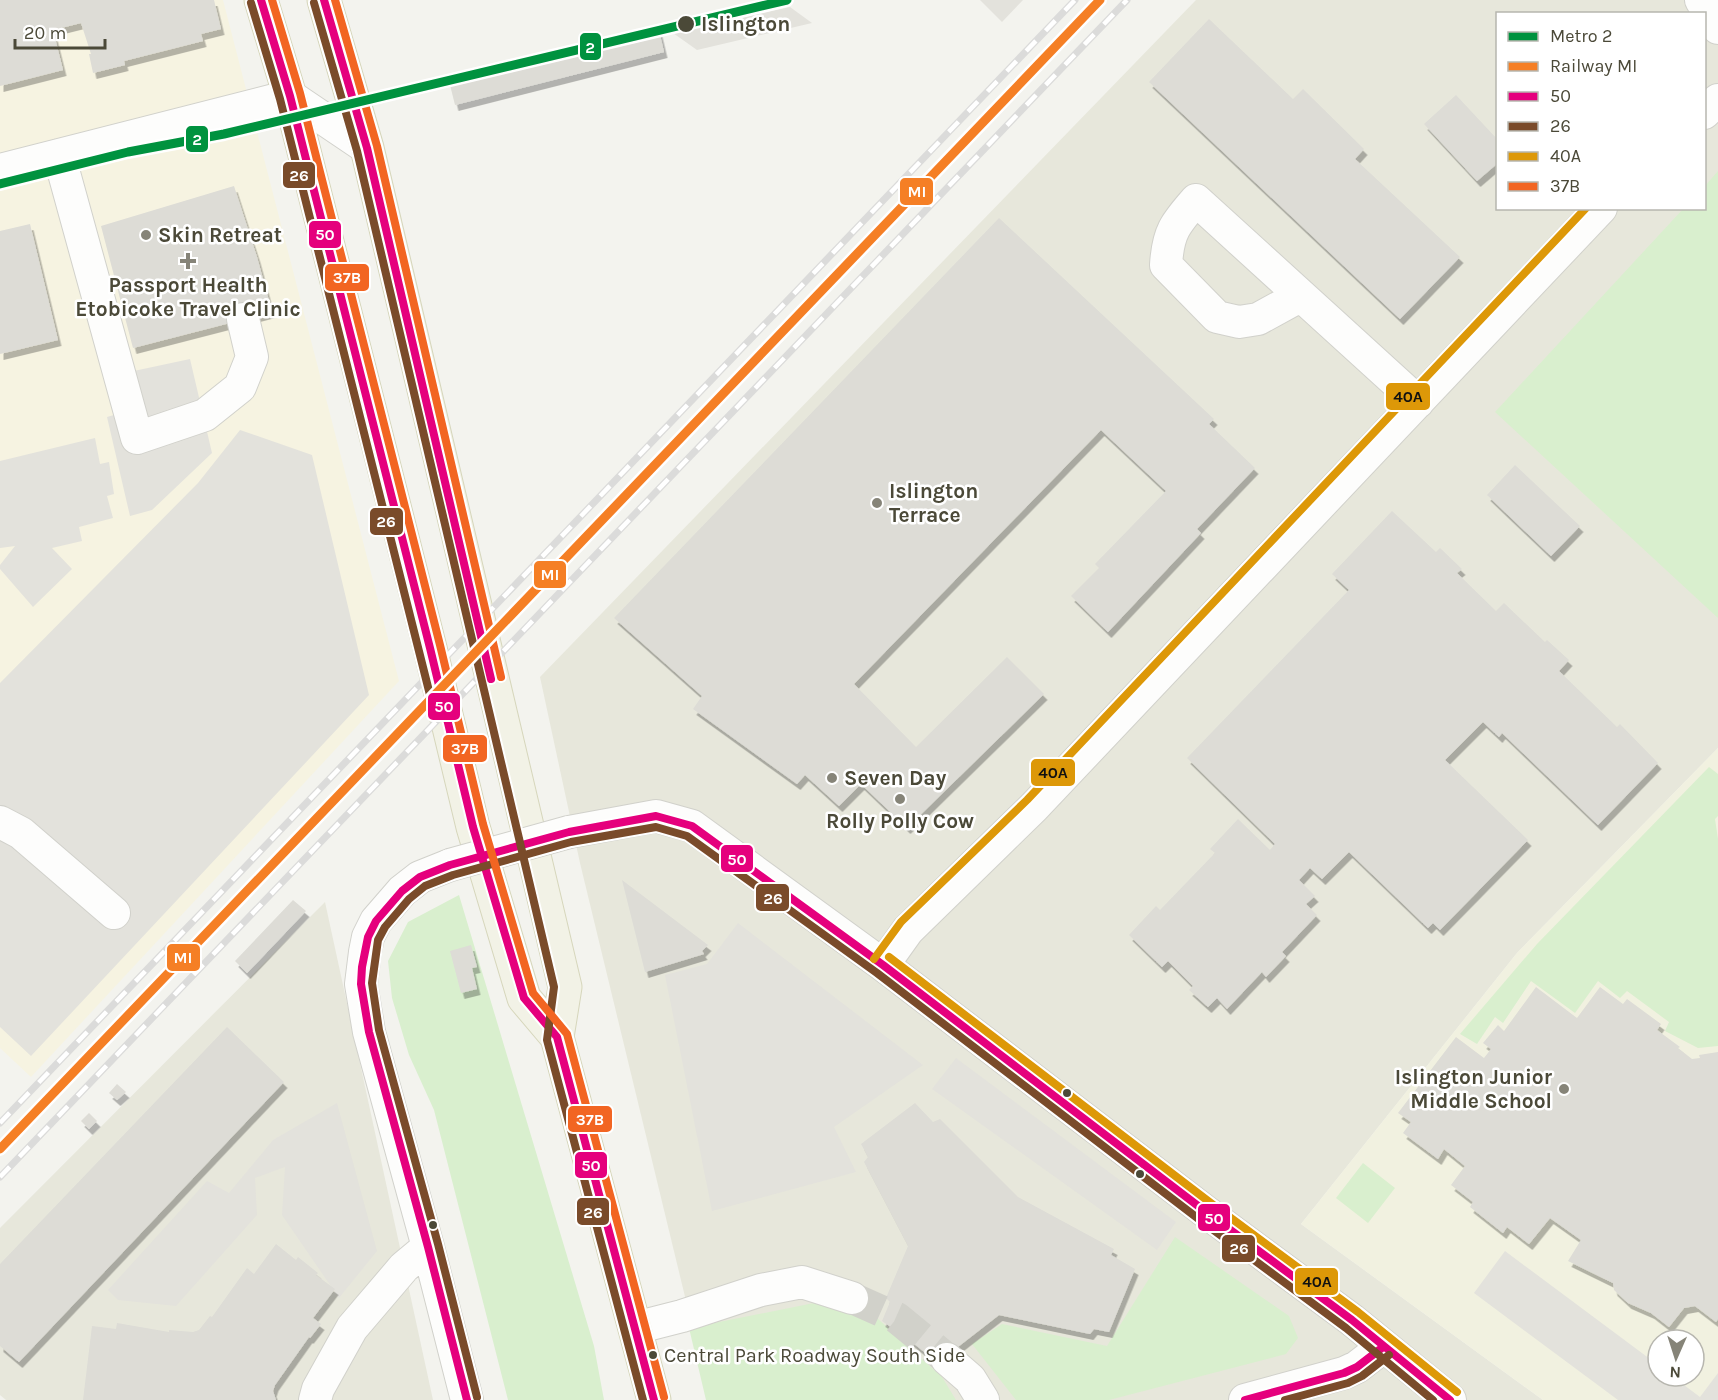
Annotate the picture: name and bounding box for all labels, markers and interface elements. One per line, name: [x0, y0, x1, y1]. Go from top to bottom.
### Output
scale bar: [15, 12, 105, 50]
place label: Islington: [701, 12, 790, 36]
legend: [1496, 12, 1706, 210]
marker: Islington: [676, 14, 696, 34]
text: 20 m: [24, 22, 66, 44]
text: Metro 2: [1550, 25, 1612, 47]
line badge: 2: [579, 32, 602, 61]
text: 2: [585, 38, 595, 57]
text: Railway MI: [1550, 55, 1637, 77]
text: 50: [1550, 85, 1571, 107]
text: 26: [1550, 115, 1571, 137]
line badge: 2: [185, 125, 209, 153]
text: 2: [192, 130, 202, 149]
text: 40A: [1550, 145, 1581, 167]
line badge: 26: [282, 161, 316, 189]
text: 26: [289, 166, 309, 185]
text: 37B: [1550, 175, 1580, 197]
line badge: MI: [899, 177, 934, 206]
text: MI: [908, 182, 926, 201]
line badge: 50: [308, 220, 342, 249]
place label: Skin Retreat: [158, 223, 282, 247]
text: 50: [315, 225, 335, 244]
marker: Skin Retreat: [139, 228, 153, 242]
marker: Passport Health Etobicoke Travel Clinic: [179, 252, 197, 270]
line badge: 37B: [324, 263, 370, 292]
text: 37B: [333, 268, 361, 287]
place label: Passport Health Etobicoke Travel Clinic: [75, 273, 301, 321]
line badge: 40A: [1385, 382, 1431, 411]
text: 40A: [1393, 387, 1423, 406]
place label: Islington Terrace: [889, 479, 978, 527]
marker: Islington Terrace: [870, 496, 884, 510]
line badge: 26: [369, 507, 404, 536]
text: 26: [376, 512, 396, 531]
line badge: MI: [533, 560, 567, 589]
text: MI: [541, 565, 559, 584]
line badge: 50: [427, 692, 461, 721]
text: 50: [434, 697, 454, 716]
line badge: 37B: [442, 734, 488, 763]
text: 37B: [451, 739, 479, 758]
line badge: 40A: [1030, 758, 1076, 787]
text: 40A: [1038, 763, 1068, 782]
place label: Seven Day: [844, 766, 947, 790]
marker: Seven Day: [825, 771, 839, 785]
marker: Rolly Polly Cow: [893, 792, 907, 806]
place label: Rolly Polly Cow: [826, 809, 974, 833]
line badge: 50: [720, 844, 754, 873]
text: 50: [727, 850, 747, 869]
line badge: 26: [755, 883, 790, 912]
text: 26: [763, 889, 783, 908]
line badge: MI: [166, 943, 201, 972]
text: MI: [174, 948, 192, 967]
place label: Islington Junior Middle School: [1395, 1065, 1553, 1113]
marker: Islington Junior Middle School: [1557, 1082, 1571, 1096]
unlabelled marker: [1061, 1087, 1073, 1099]
line badge: 37B: [567, 1105, 613, 1133]
text: 37B: [576, 1110, 604, 1129]
line badge: 50: [574, 1151, 608, 1179]
text: 50: [581, 1156, 601, 1175]
unlabelled marker: [1134, 1168, 1146, 1180]
line badge: 26: [576, 1197, 610, 1226]
text: 26: [583, 1203, 603, 1222]
line badge: 50: [1197, 1203, 1231, 1232]
text: 50: [1204, 1209, 1224, 1228]
unlabelled marker: [427, 1219, 439, 1231]
line badge: 26: [1221, 1234, 1256, 1263]
text: 26: [1229, 1239, 1249, 1258]
line badge: 40A: [1294, 1267, 1339, 1296]
text: 40A: [1302, 1272, 1332, 1291]
north arrow: [1646, 1328, 1706, 1388]
place label: Central Park Roadway South Side: [664, 1344, 965, 1367]
marker: Central Park Roadway South Side: [647, 1349, 659, 1361]
text: N: [1669, 1363, 1681, 1382]

